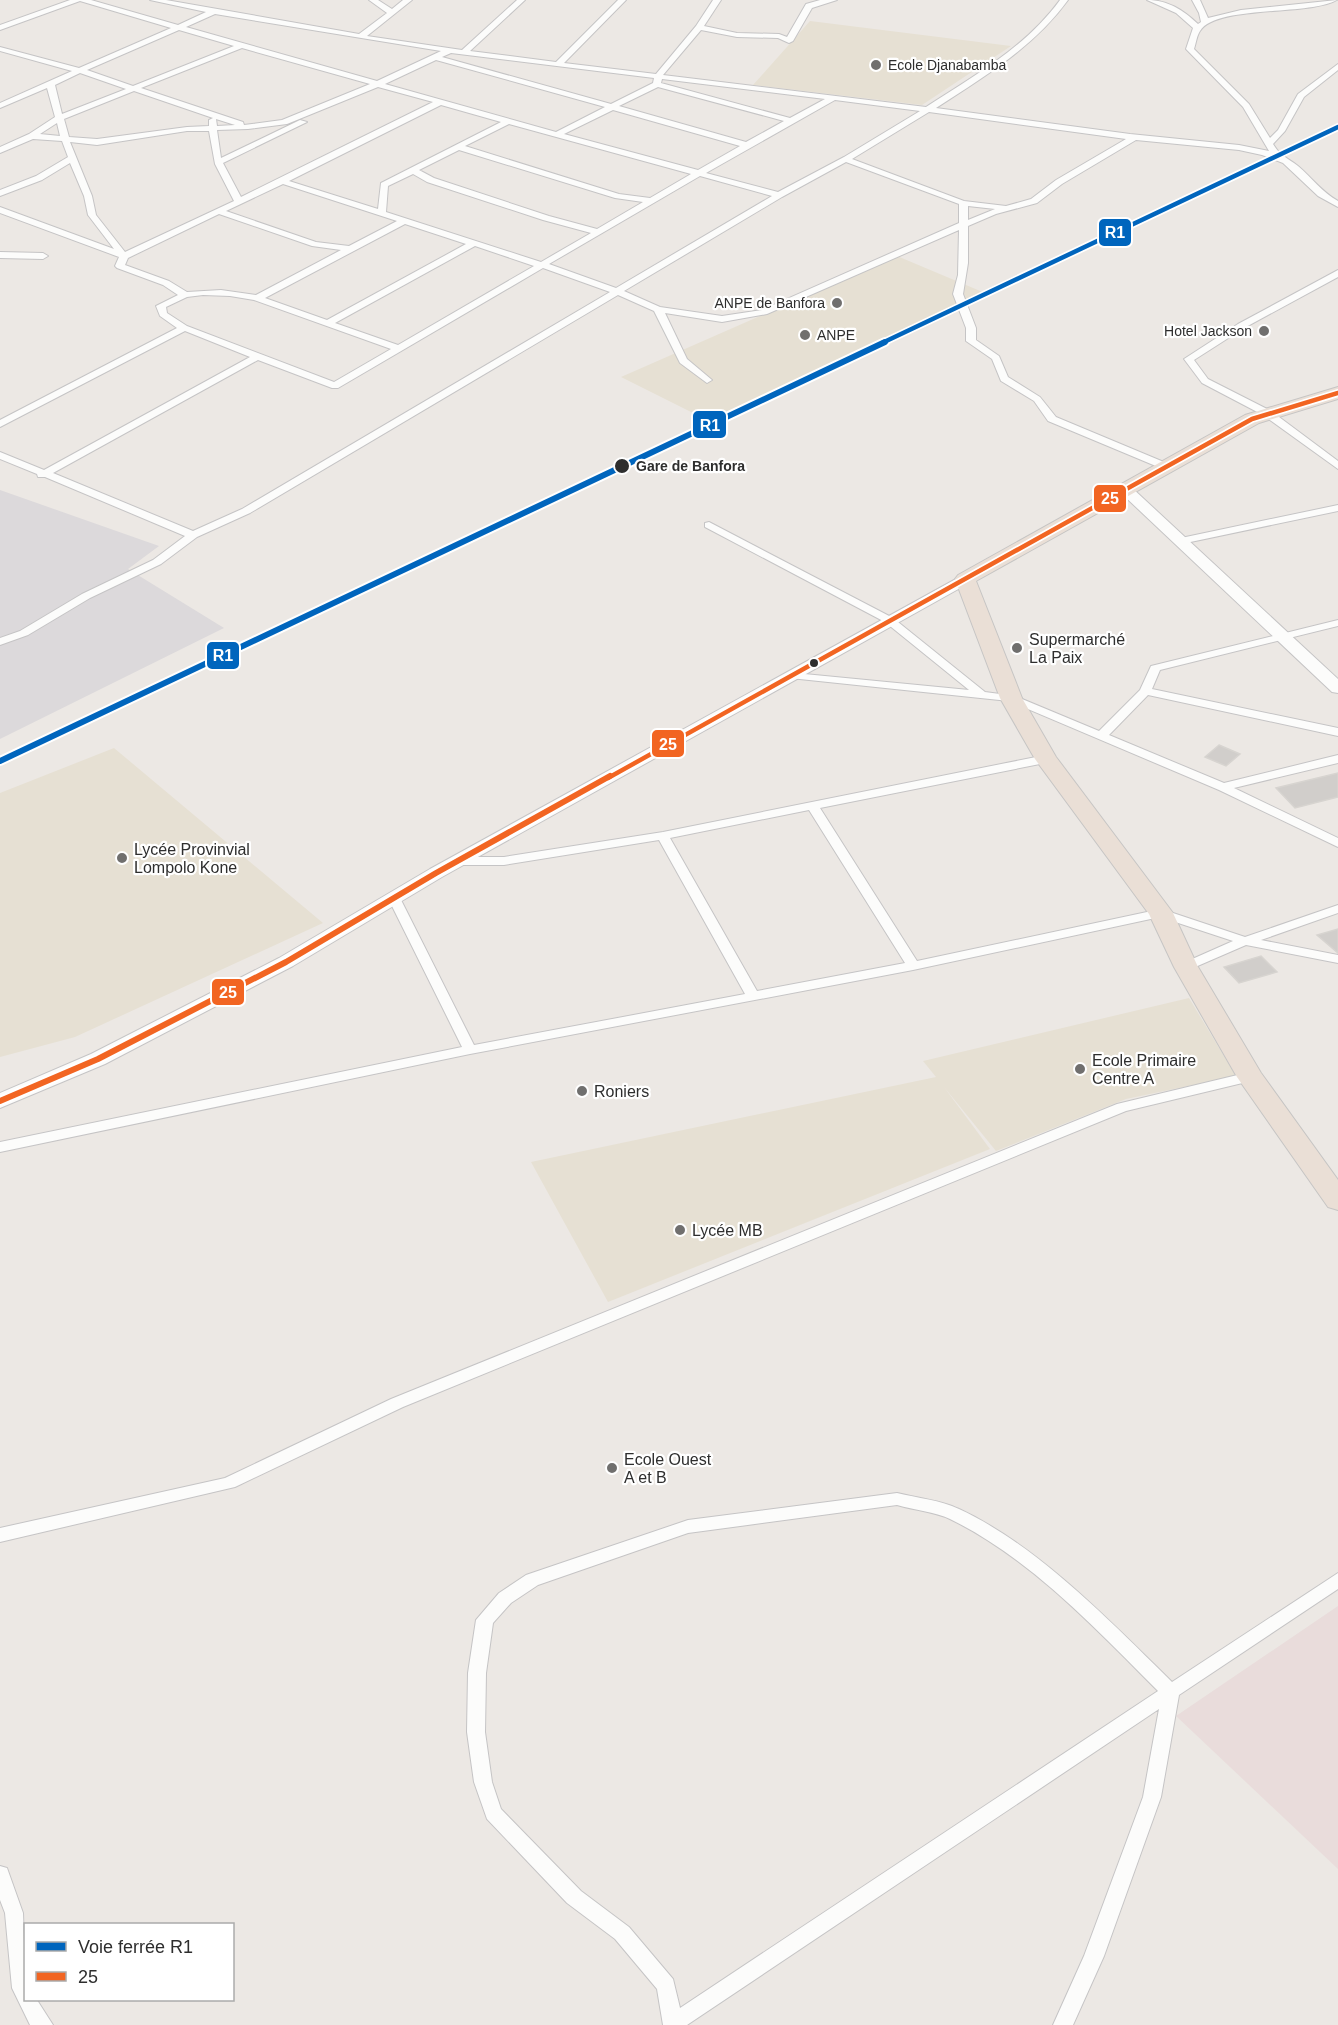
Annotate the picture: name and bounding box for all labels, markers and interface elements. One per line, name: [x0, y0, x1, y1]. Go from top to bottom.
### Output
place label: Ecole Djanabamba: [888, 57, 1007, 73]
marker: Ecole Djanabamba: [869, 58, 883, 72]
line badge: R1: [1098, 218, 1132, 247]
text: R1: [1105, 224, 1125, 241]
place label: ANPE de Banfora: [714, 295, 825, 311]
marker: ANPE de Banfora: [830, 296, 844, 310]
place label: Hotel Jackson: [1164, 323, 1252, 339]
marker: Hotel Jackson: [1257, 324, 1271, 338]
place label: ANPE: [817, 327, 855, 343]
marker: ANPE: [798, 328, 812, 342]
line badge: R1: [692, 410, 727, 439]
text: R1: [700, 417, 720, 434]
marker: Gare de Banfora: [613, 457, 631, 475]
place label: Gare de Banfora: [636, 458, 745, 474]
line badge: 25: [1093, 484, 1127, 513]
text: 25: [1101, 490, 1119, 507]
place label: Supermarché La Paix: [1029, 631, 1125, 666]
line badge: R1: [206, 641, 240, 670]
marker: Supermarché La Paix: [1010, 641, 1024, 655]
text: R1: [213, 647, 233, 664]
unlabelled marker: [808, 657, 820, 669]
line badge: 25: [651, 729, 685, 758]
text: 25: [659, 736, 677, 753]
place label: Lycée Provinvial Lompolo Kone: [134, 841, 250, 876]
marker: Lycée Provinvial Lompolo Kone: [115, 851, 129, 865]
line badge: 25: [211, 978, 245, 1006]
text: 25: [219, 984, 237, 1001]
place label: Ecole Primaire Centre A: [1092, 1052, 1196, 1087]
marker: Ecole Primaire Centre A: [1073, 1062, 1087, 1076]
place label: Roniers: [594, 1083, 649, 1100]
marker: Roniers: [575, 1084, 589, 1098]
place label: Lycée MB: [692, 1222, 763, 1239]
marker: Lycée MB: [673, 1223, 687, 1237]
place label: Ecole Ouest A et B: [624, 1451, 712, 1486]
marker: Ecole Ouest A et B: [605, 1461, 619, 1475]
legend: [24, 1923, 234, 2001]
text: Voie ferrée R1: [78, 1937, 193, 1957]
text: 25: [78, 1967, 98, 1987]

